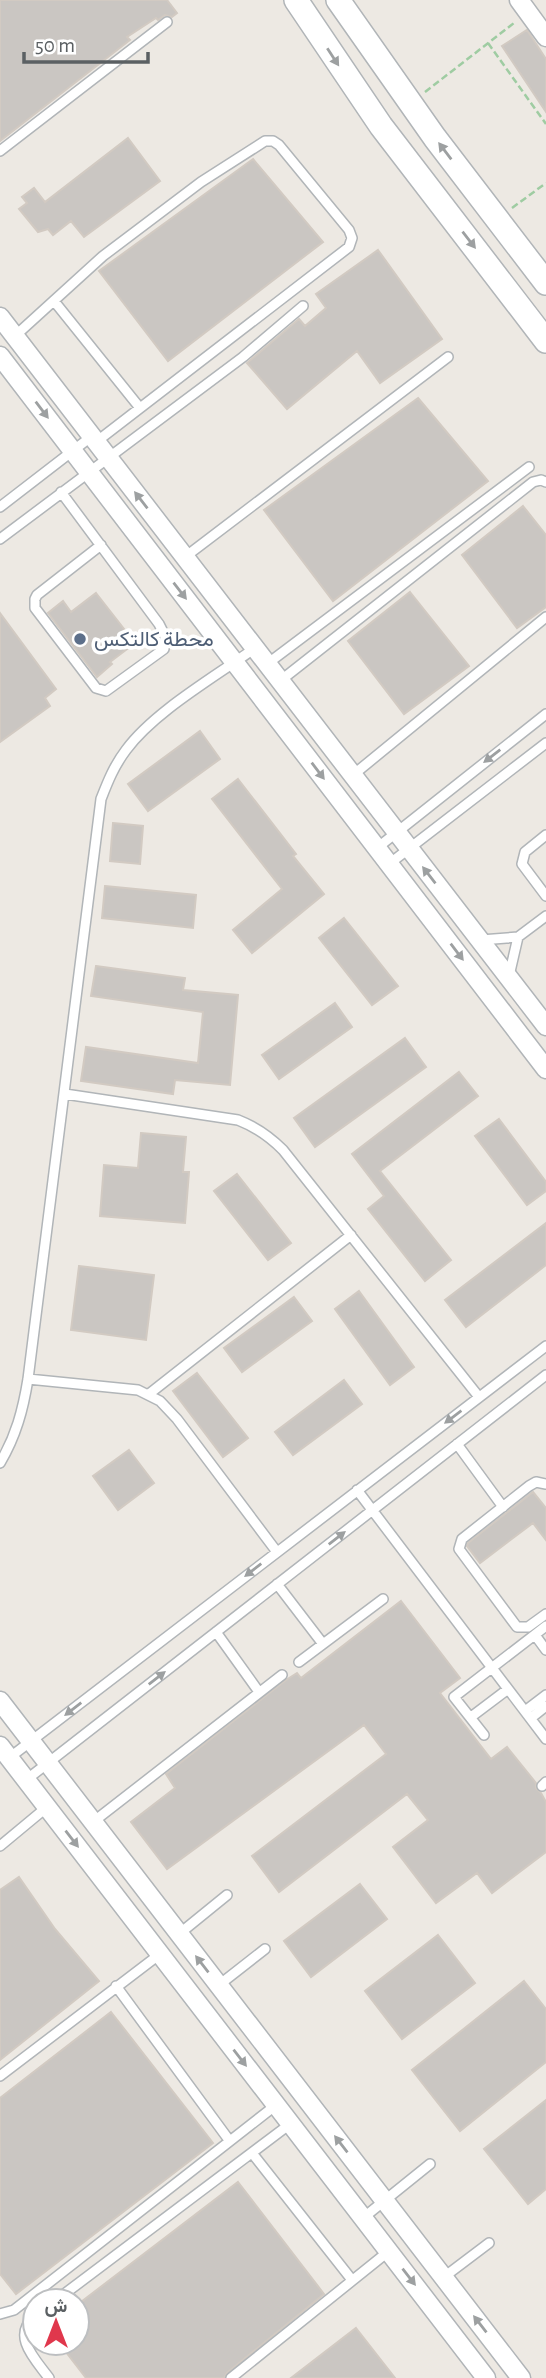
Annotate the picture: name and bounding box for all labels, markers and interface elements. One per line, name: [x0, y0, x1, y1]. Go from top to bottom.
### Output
scale bar: [24, 21, 149, 65]
text: 50 m: [35, 35, 75, 56]
one-way arrow: [327, 48, 340, 67]
one-way arrow: [439, 142, 453, 160]
one-way arrow: [461, 231, 476, 249]
one-way arrow: [34, 401, 48, 419]
one-way arrow: [134, 492, 149, 510]
one-way arrow: [172, 581, 187, 599]
place label: محطة كالتكس: [94, 629, 214, 651]
marker: محطة كالتكس: [72, 631, 88, 647]
one-way arrow: [484, 749, 502, 764]
one-way arrow: [311, 762, 325, 780]
one-way arrow: [422, 866, 437, 884]
one-way arrow: [449, 943, 463, 961]
one-way arrow: [444, 1410, 462, 1424]
one-way arrow: [327, 1530, 345, 1545]
one-way arrow: [244, 1563, 262, 1577]
one-way arrow: [148, 1670, 166, 1685]
one-way arrow: [64, 1702, 82, 1716]
one-way arrow: [64, 1830, 78, 1848]
one-way arrow: [194, 1955, 209, 1973]
one-way arrow: [233, 2049, 248, 2067]
one-way arrow: [333, 2135, 348, 2153]
one-way arrow: [401, 2268, 416, 2286]
north arrow: [21, 2287, 91, 2357]
text: ش: [45, 2297, 68, 2317]
one-way arrow: [473, 2315, 487, 2333]

